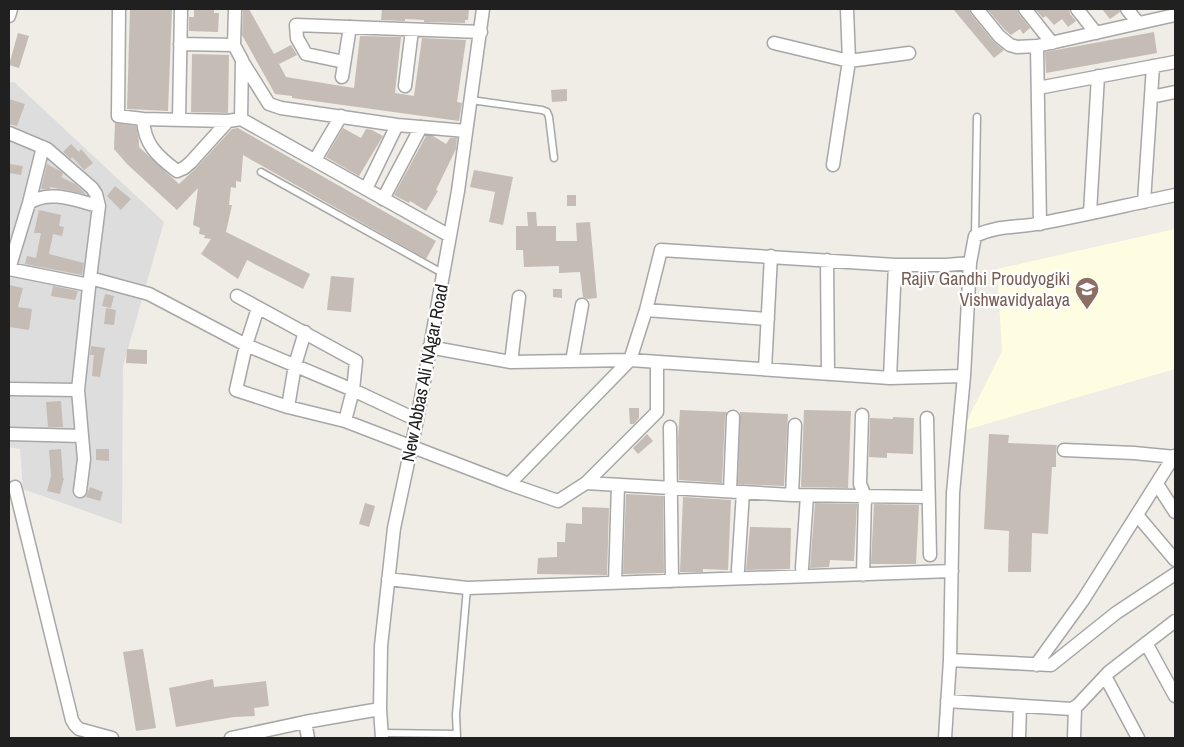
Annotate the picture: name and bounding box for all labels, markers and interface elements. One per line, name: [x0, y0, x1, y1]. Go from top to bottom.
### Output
place label: Rajiv Gandhi Proudyogiki Vishwavidyalaya: [901, 266, 1070, 312]
school or university icon: Rajiv Gandhi Proudyogiki Vishwavidyalaya: [1074, 276, 1100, 310]
street label: New Abbas Ali NAgar Road: [395, 282, 454, 464]

